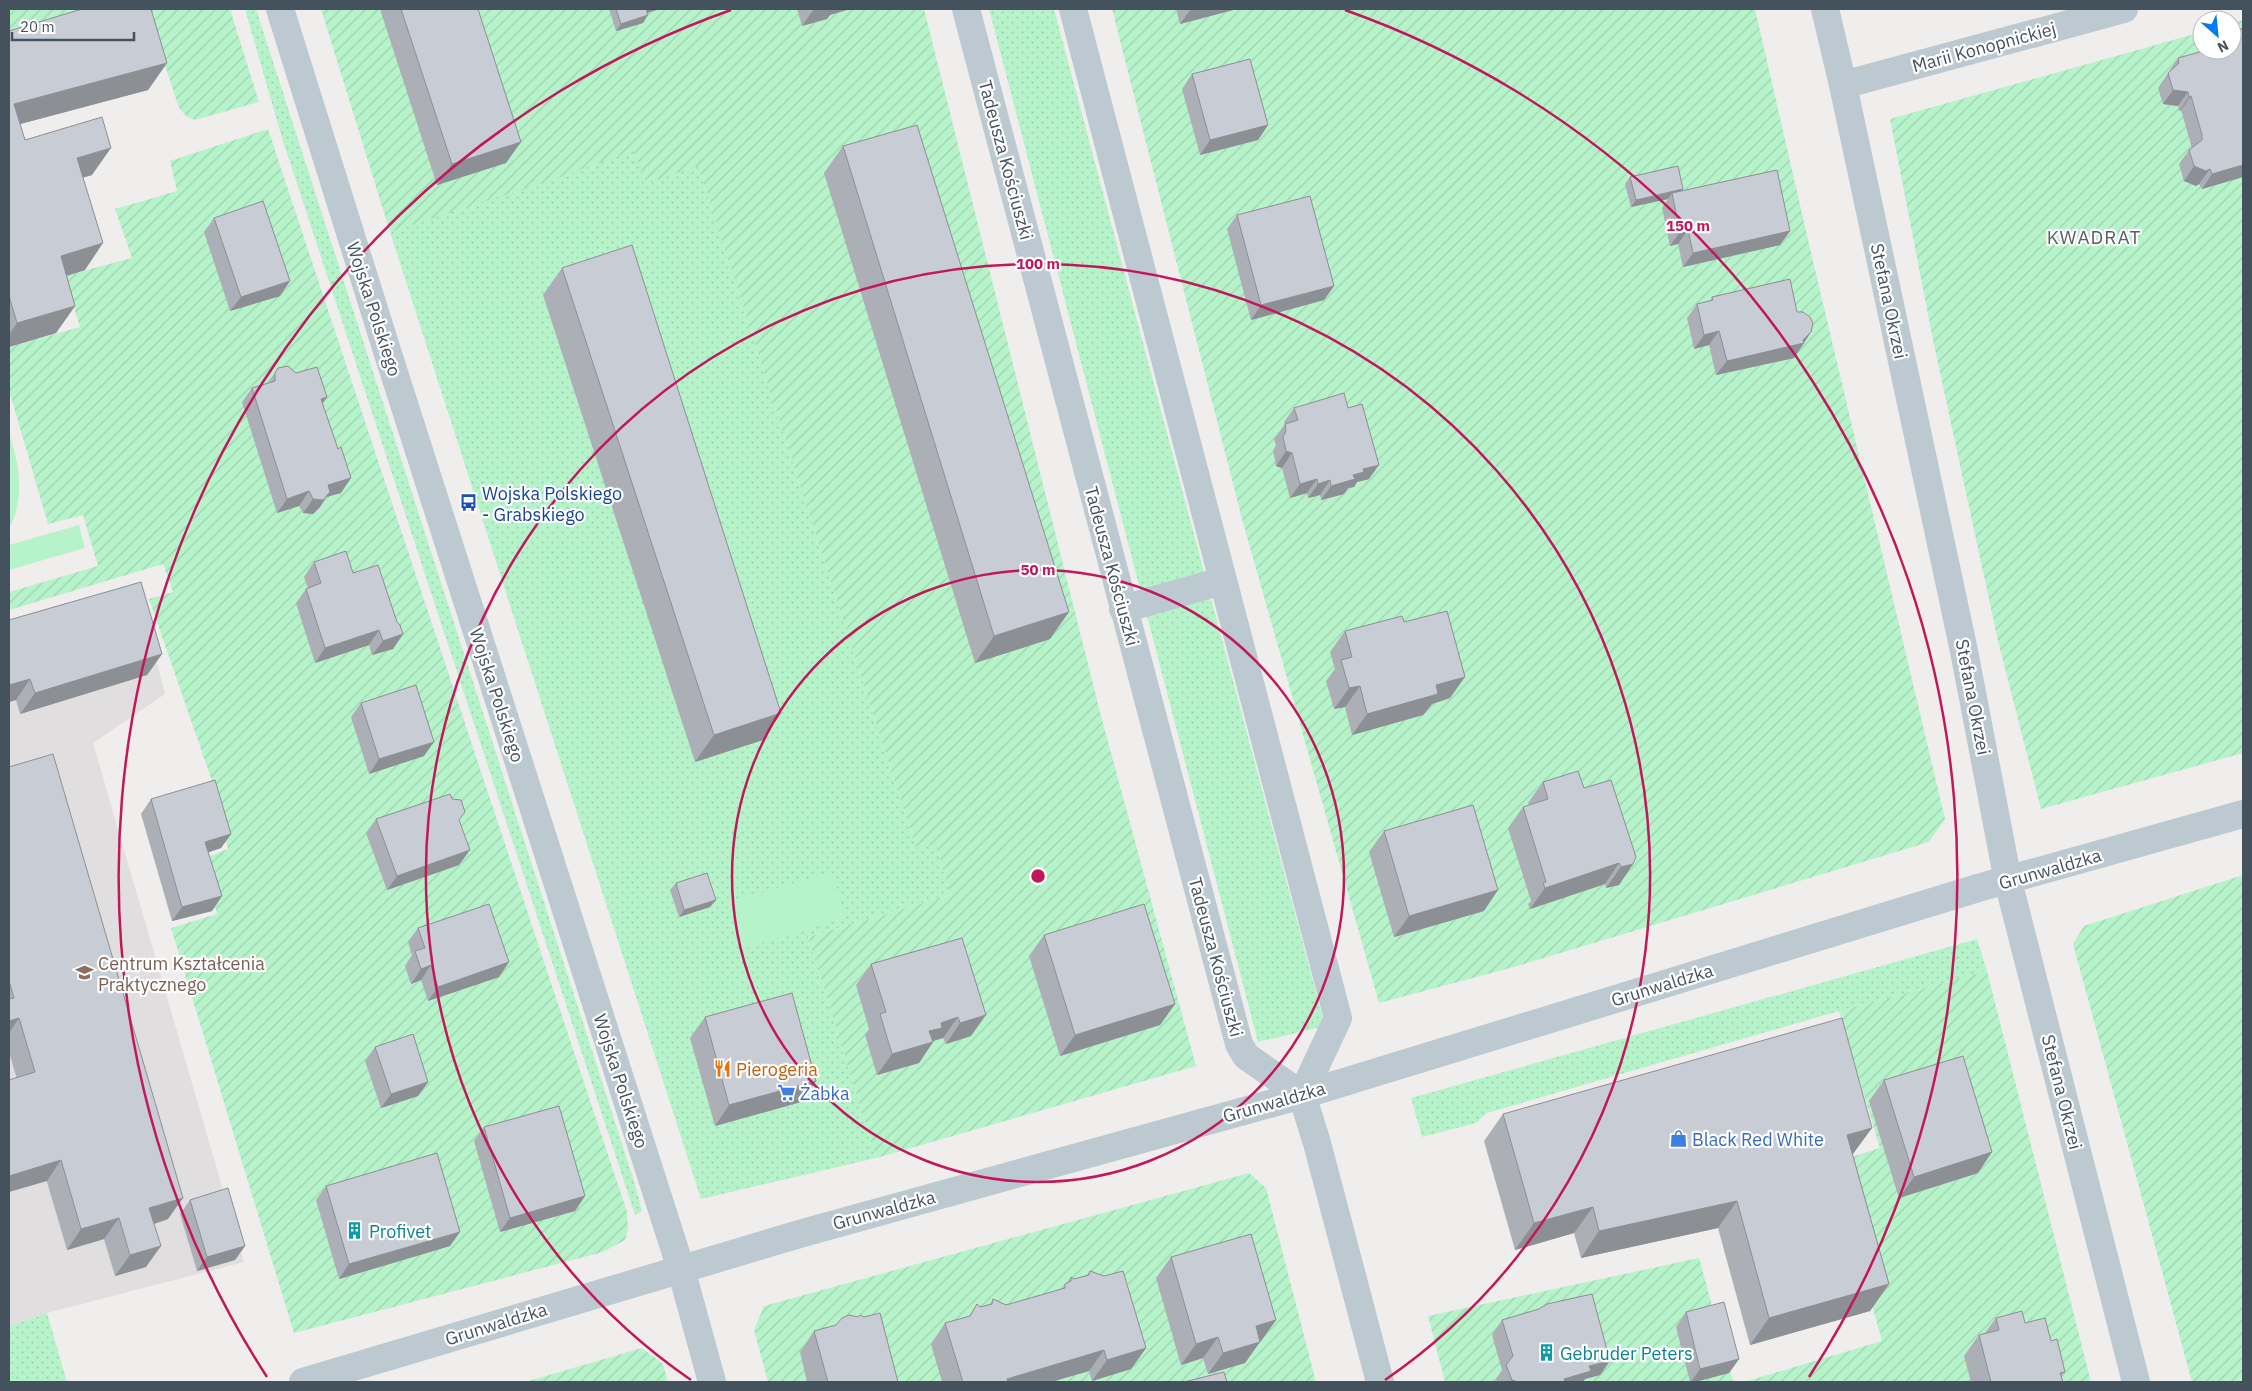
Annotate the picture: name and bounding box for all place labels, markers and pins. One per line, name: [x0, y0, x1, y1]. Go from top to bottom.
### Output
place label: Wojska Polskiego - Grabskiego: [482, 482, 622, 526]
bus stop icon: Wojska Polskiego - Grabskiego: [458, 493, 478, 513]
centre of rings: [1029, 867, 1047, 885]
place label: Centrum Kształcenia Praktycznego: [98, 952, 265, 996]
school or university icon: Centrum Kształcenia Praktycznego: [74, 963, 94, 983]
place label: Pierogeria: [736, 1058, 818, 1081]
restaurant icon: Pierogeria: [712, 1059, 732, 1079]
place label: Żabka: [800, 1082, 850, 1105]
supermarket icon: Żabka: [776, 1083, 796, 1103]
place label: Black Red White: [1692, 1128, 1824, 1151]
shop icon: Black Red White: [1668, 1129, 1688, 1149]
place label: Profivet: [369, 1220, 431, 1243]
building icon: Profivet: [345, 1221, 365, 1241]
place label: Gebruder Peters: [1560, 1342, 1693, 1365]
building icon: Gebruder Peters: [1536, 1343, 1556, 1363]

